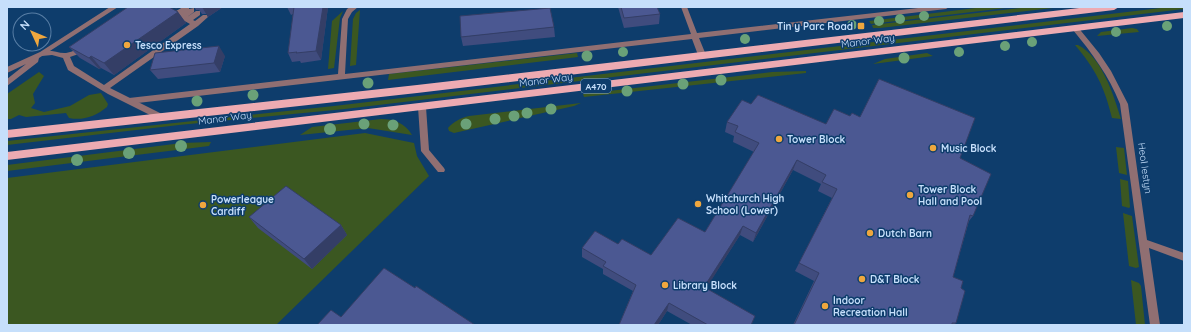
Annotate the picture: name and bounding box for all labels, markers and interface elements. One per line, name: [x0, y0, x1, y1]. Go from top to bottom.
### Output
north arrow: [12, 12, 52, 52]
text: N: [17, 17, 33, 33]
place label: Tin y Parc Road: [777, 20, 853, 33]
marker: Tin y Parc Road: [856, 21, 866, 31]
street label: Manor Way: [840, 31, 896, 51]
place label: Tesco Express: [135, 39, 202, 52]
marker: Tesco Express: [122, 40, 132, 50]
street label: Manor Way: [518, 70, 574, 90]
road number: A470: [581, 79, 611, 93]
street label: Manor Way: [197, 108, 253, 128]
place label: Tower Block: [787, 133, 846, 146]
marker: Tower Block: [774, 134, 784, 144]
place label: Music Block: [941, 142, 997, 155]
street label: Heol Iestyn: [1135, 142, 1155, 194]
marker: Music Block: [928, 143, 938, 153]
place label: Tower Block Hall and Pool: [918, 183, 982, 208]
marker: Tower Block Hall and Pool: [905, 190, 915, 200]
place label: Whitchurch High School (Lower): [706, 192, 785, 217]
place label: Powerleague Cardiff: [211, 193, 274, 218]
marker: Whitchurch High School (Lower): [693, 199, 703, 209]
marker: Powerleague Cardiff: [198, 200, 208, 210]
place label: Dutch Barn: [878, 227, 932, 240]
marker: Dutch Barn: [865, 228, 875, 238]
place label: D&T Block: [870, 273, 920, 286]
marker: D&T Block: [857, 274, 867, 284]
place label: Library Block: [673, 279, 737, 292]
marker: Library Block: [660, 280, 670, 290]
place label: Indoor Recreation Hall: [833, 294, 908, 319]
marker: Indoor Recreation Hall: [820, 301, 830, 311]

